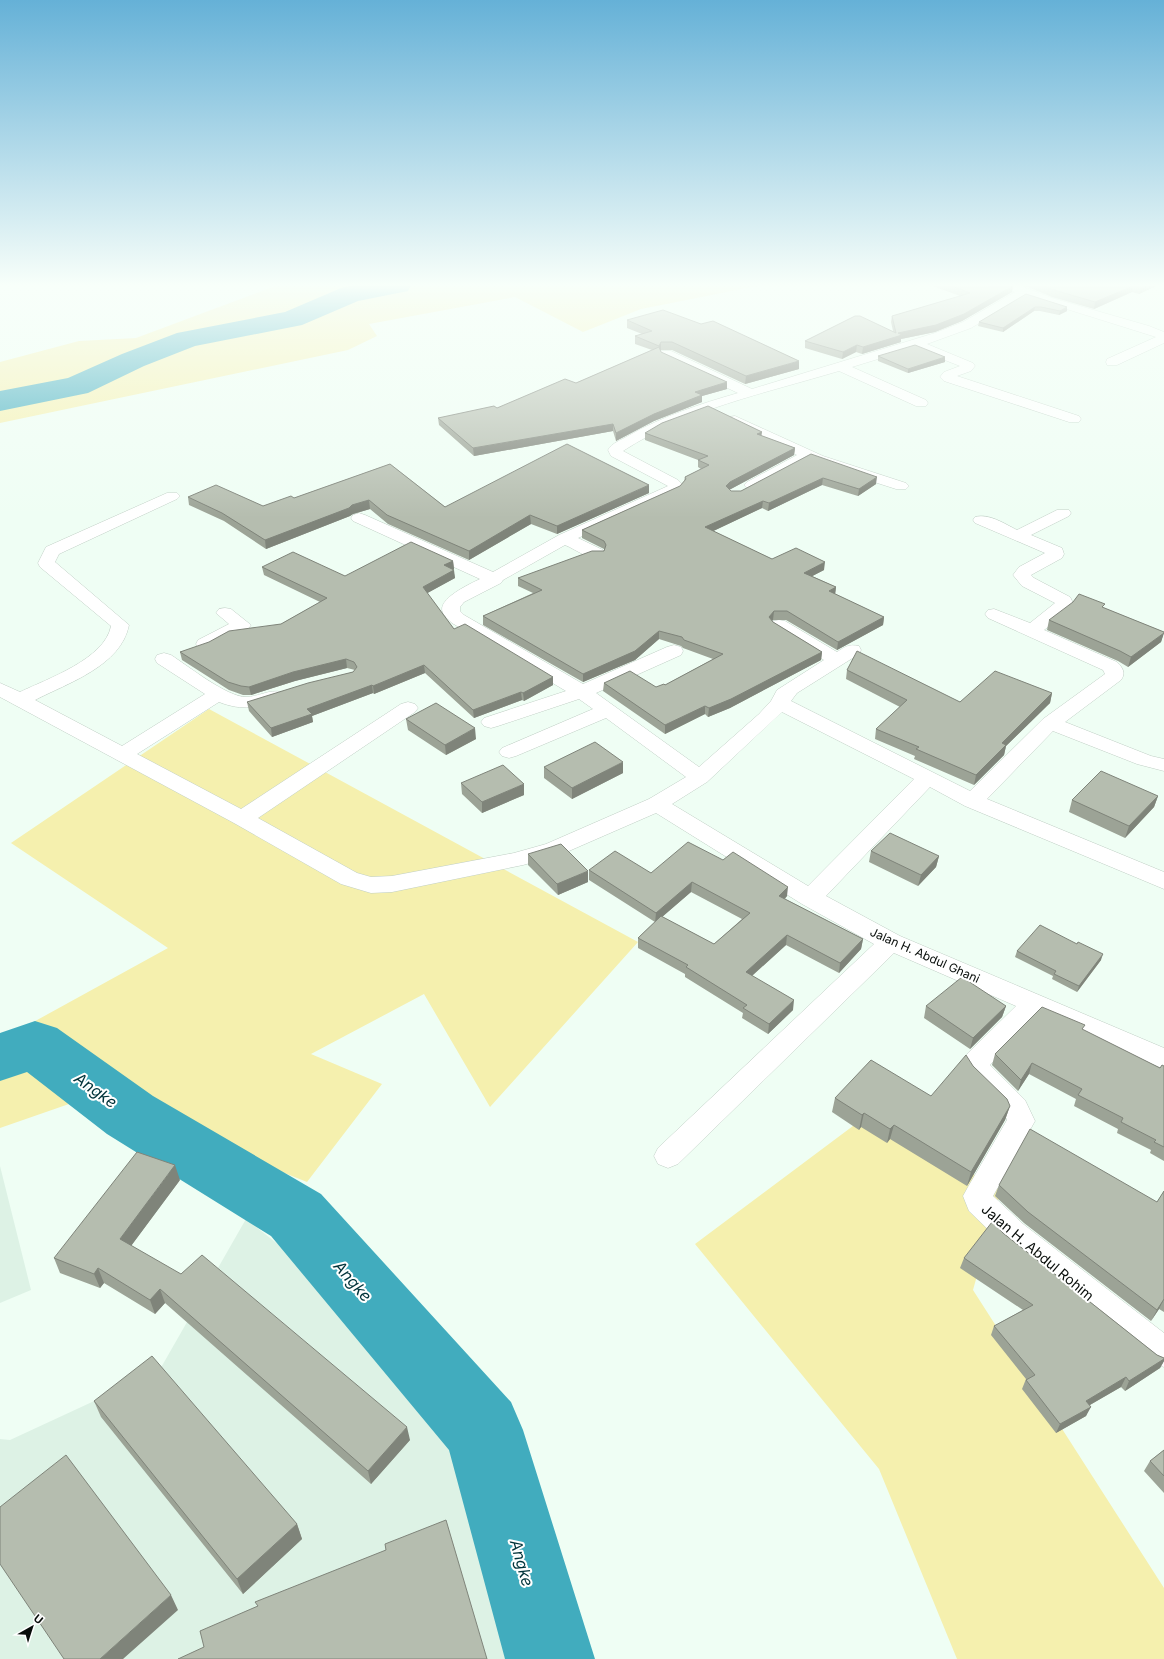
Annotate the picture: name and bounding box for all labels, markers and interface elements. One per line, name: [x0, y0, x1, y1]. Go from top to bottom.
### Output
street label: Jalan H. Abdul Ghani: [868, 924, 982, 986]
water label: Angke: [70, 1067, 121, 1112]
street label: Jalan H. Abdul Rohim: [978, 1200, 1098, 1304]
water label: Angke: [329, 1256, 376, 1306]
water label: Angke: [506, 1536, 538, 1589]
north arrow: [12, 1607, 52, 1647]
text: U: [31, 1611, 46, 1627]

